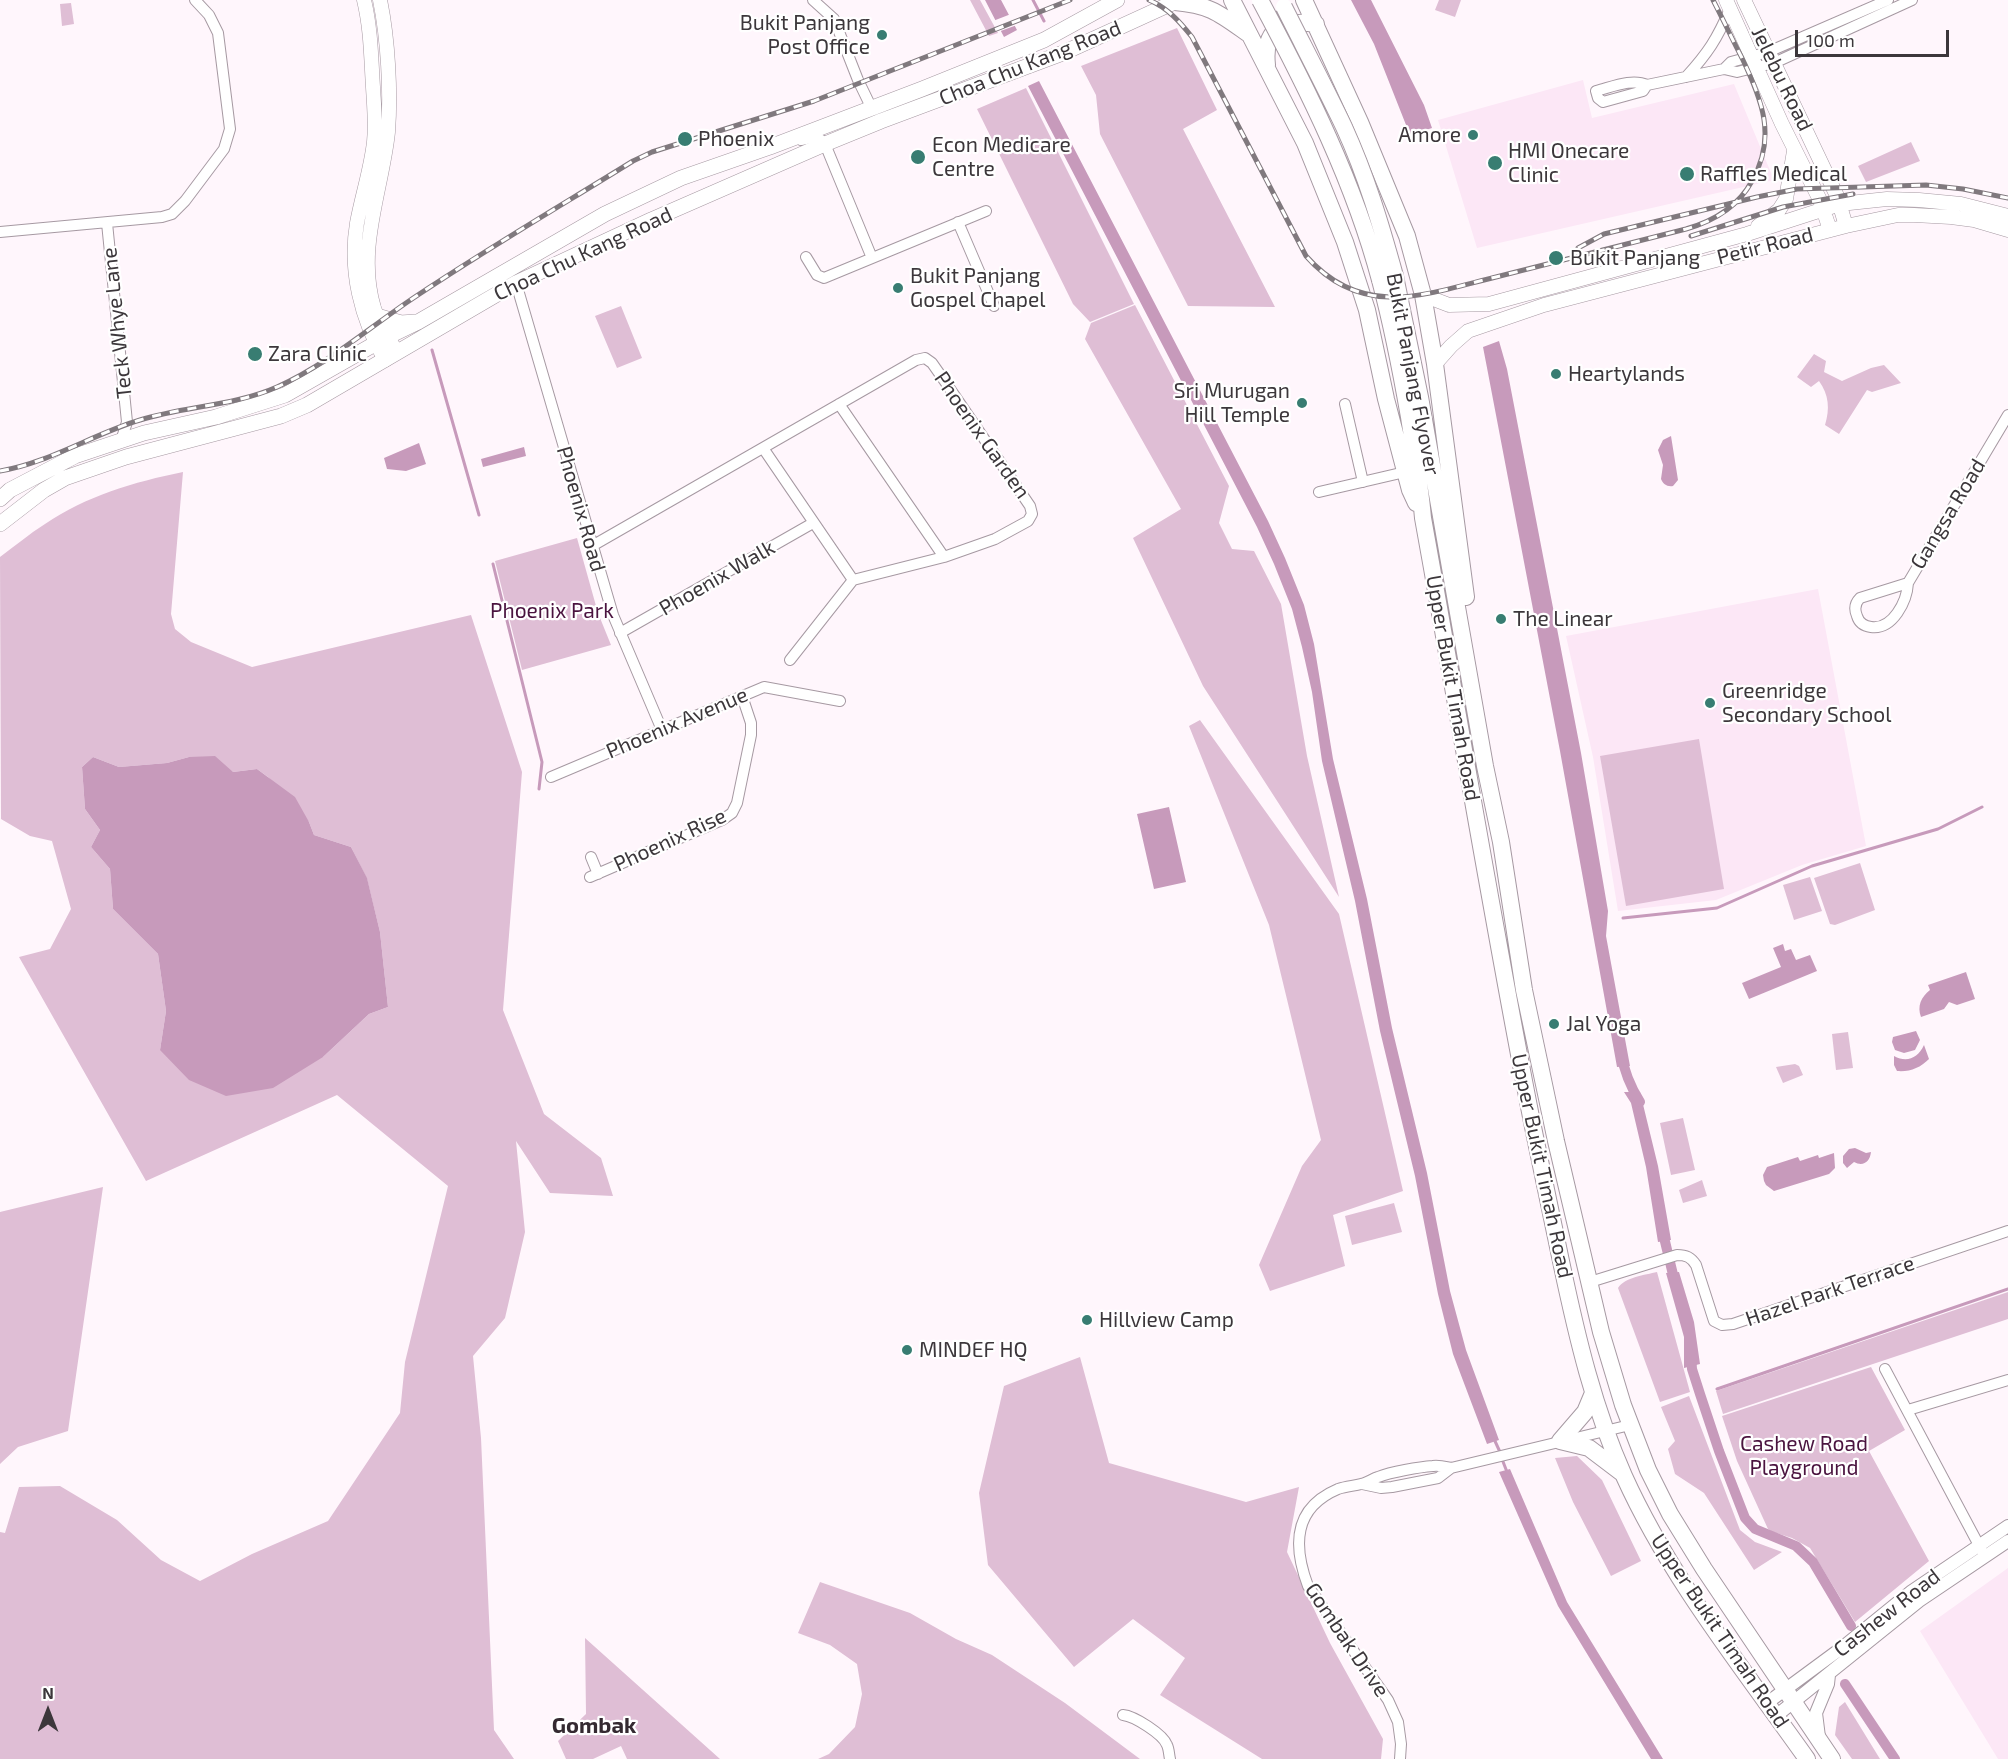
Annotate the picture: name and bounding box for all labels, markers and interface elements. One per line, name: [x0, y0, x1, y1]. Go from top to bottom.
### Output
place label: Bukit Panjang Post Office: [740, 10, 870, 60]
street label: Choa Chu Kang Road: [935, 15, 1125, 111]
scale bar: [1798, 18, 1952, 56]
street label: Jelebu Road: [1746, 23, 1818, 135]
marker: Bukit Panjang Post Office: [875, 28, 889, 42]
text: 100 m: [1806, 29, 1855, 51]
place label: Amore: [1398, 122, 1461, 148]
place label: Phoenix: [698, 126, 774, 152]
marker: Amore: [1466, 128, 1480, 142]
marker: Phoenix: [676, 130, 694, 148]
place label: Econ Medicare Centre: [932, 132, 1071, 182]
place label: HMI Onecare Clinic: [1508, 138, 1629, 188]
marker: Econ Medicare Centre: [909, 148, 927, 166]
marker: HMI Onecare Clinic: [1486, 154, 1504, 172]
place label: Raffles Medical: [1700, 161, 1847, 187]
marker: Raffles Medical: [1678, 165, 1696, 183]
street label: Choa Chu Kang Road: [490, 202, 676, 306]
street label: Petir Road: [1714, 222, 1816, 270]
place label: Bukit Panjang: [1570, 245, 1700, 271]
street label: Teck Whye Lane: [97, 246, 137, 400]
marker: Bukit Panjang: [1547, 249, 1565, 267]
place label: Bukit Panjang Gospel Chapel: [910, 263, 1046, 313]
street label: Bukit Panjang Flyover: [1381, 271, 1445, 477]
marker: Bukit Panjang Gospel Chapel: [891, 281, 905, 295]
place label: Zara Clinic: [268, 341, 367, 367]
marker: Zara Clinic: [246, 345, 264, 363]
place label: Heartylands: [1568, 361, 1685, 387]
street label: Phoenix Garden: [929, 367, 1035, 503]
marker: Heartylands: [1549, 367, 1563, 381]
place label: Sri Murugan Hill Temple: [1174, 378, 1290, 428]
marker: Sri Murugan Hill Temple: [1295, 396, 1309, 410]
street label: Phoenix Road: [551, 443, 611, 575]
street label: Gangsa Road: [1905, 454, 1991, 574]
street label: Phoenix Walk: [655, 535, 779, 621]
street label: Upper Bukit Timah Road: [1421, 573, 1485, 803]
park label: Phoenix Park: [490, 598, 614, 624]
place label: The Linear: [1513, 606, 1613, 632]
marker: The Linear: [1494, 612, 1508, 626]
place label: Greenridge Secondary School: [1722, 678, 1891, 728]
street label: Phoenix Avenue: [602, 682, 752, 764]
marker: Greenridge Secondary School: [1703, 696, 1717, 710]
street label: Phoenix Rise: [610, 803, 730, 877]
place label: Jal Yoga: [1566, 1011, 1641, 1037]
marker: Jal Yoga: [1547, 1017, 1561, 1031]
street label: Upper Bukit Timah Road: [1506, 1051, 1578, 1281]
street label: Hazel Park Terrace: [1742, 1250, 1918, 1332]
place label: Hillview Camp: [1099, 1307, 1234, 1333]
marker: Hillview Camp: [1080, 1313, 1094, 1327]
place label: MINDEF HQ: [919, 1337, 1028, 1363]
marker: MINDEF HQ: [900, 1343, 914, 1357]
park label: Cashew Road Playground: [1740, 1431, 1868, 1481]
street label: Upper Bukit Timah Road: [1646, 1529, 1794, 1733]
street label: Cashew Road: [1829, 1564, 1945, 1662]
street label: Gombak Drive: [1300, 1578, 1394, 1702]
north arrow: [18, 1681, 78, 1741]
text: N: [42, 1683, 54, 1702]
district label: Gombak: [552, 1713, 636, 1739]

